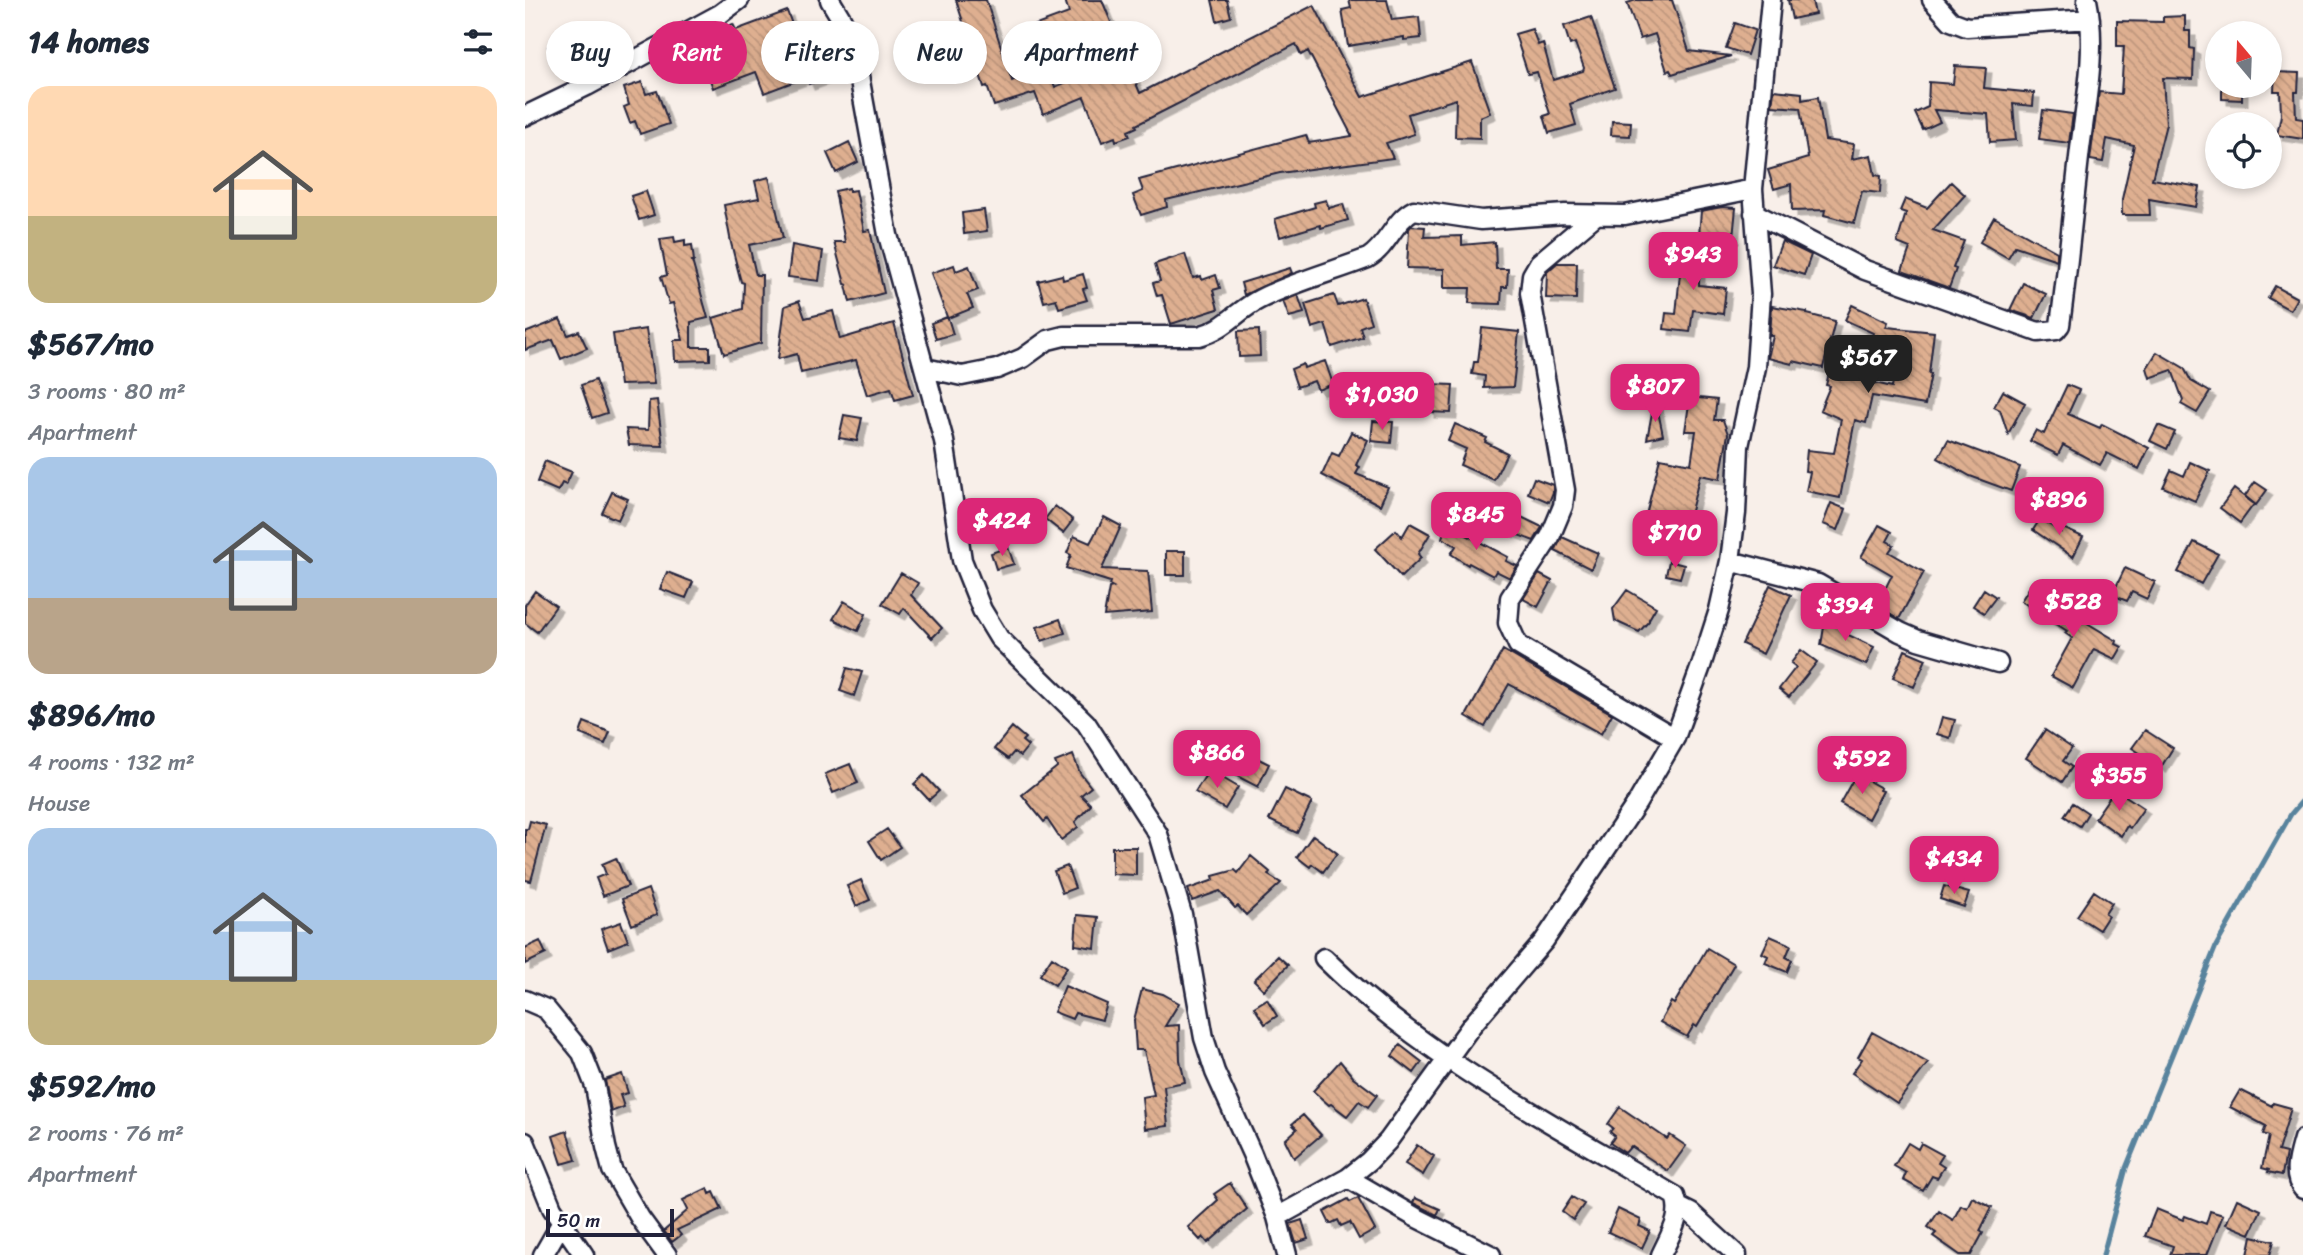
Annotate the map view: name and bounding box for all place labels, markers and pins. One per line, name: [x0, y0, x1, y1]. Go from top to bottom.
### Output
pin: $943: [1652, 232, 1734, 292]
pin: $567: [1827, 336, 1909, 395]
pin: $807: [1614, 364, 1696, 424]
pin: $1,030: [1325, 372, 1439, 432]
pin: $896: [2018, 477, 2100, 537]
pin: $845: [1435, 492, 1517, 552]
pin: $424: [961, 498, 1043, 558]
pin: $710: [1634, 510, 1716, 570]
pin: $528: [2032, 580, 2114, 639]
pin: $394: [1804, 584, 1886, 643]
pin: $866: [1176, 730, 1258, 790]
pin: $592: [1821, 736, 1903, 796]
pin: $355: [2078, 754, 2160, 813]
pin: $434: [1913, 836, 1995, 896]

